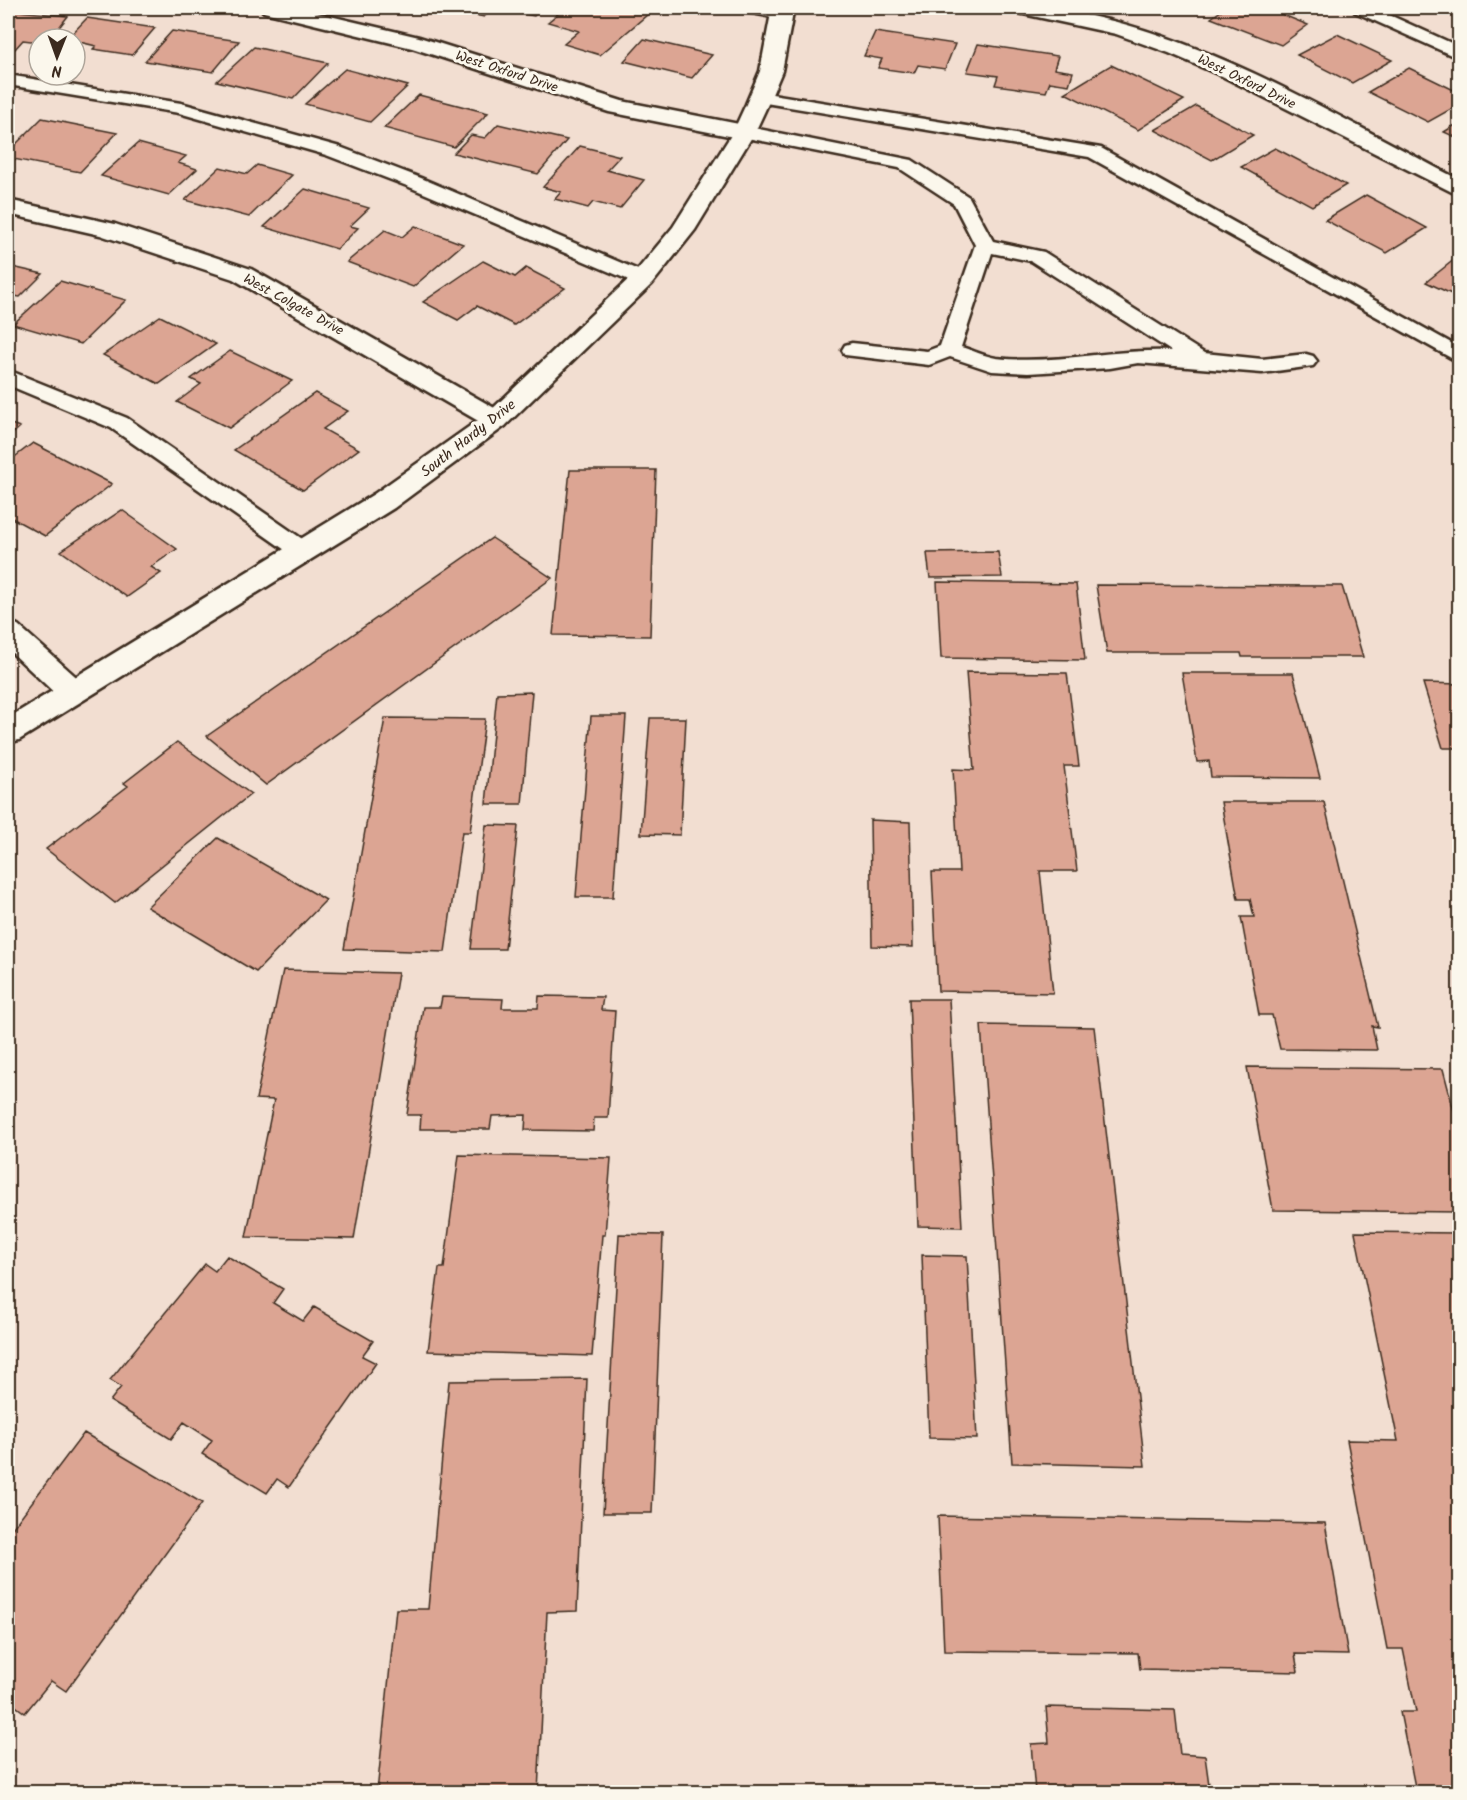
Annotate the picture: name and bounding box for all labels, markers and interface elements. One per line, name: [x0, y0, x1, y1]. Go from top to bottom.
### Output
north arrow: [27, 27, 87, 87]
street label: West Oxford Drive: [452, 45, 562, 99]
street label: West Oxford Drive: [1194, 49, 1300, 116]
text: N: [51, 58, 62, 83]
street label: West Colgate Drive: [239, 268, 349, 342]
street label: South Hardy Drive: [416, 394, 522, 484]

